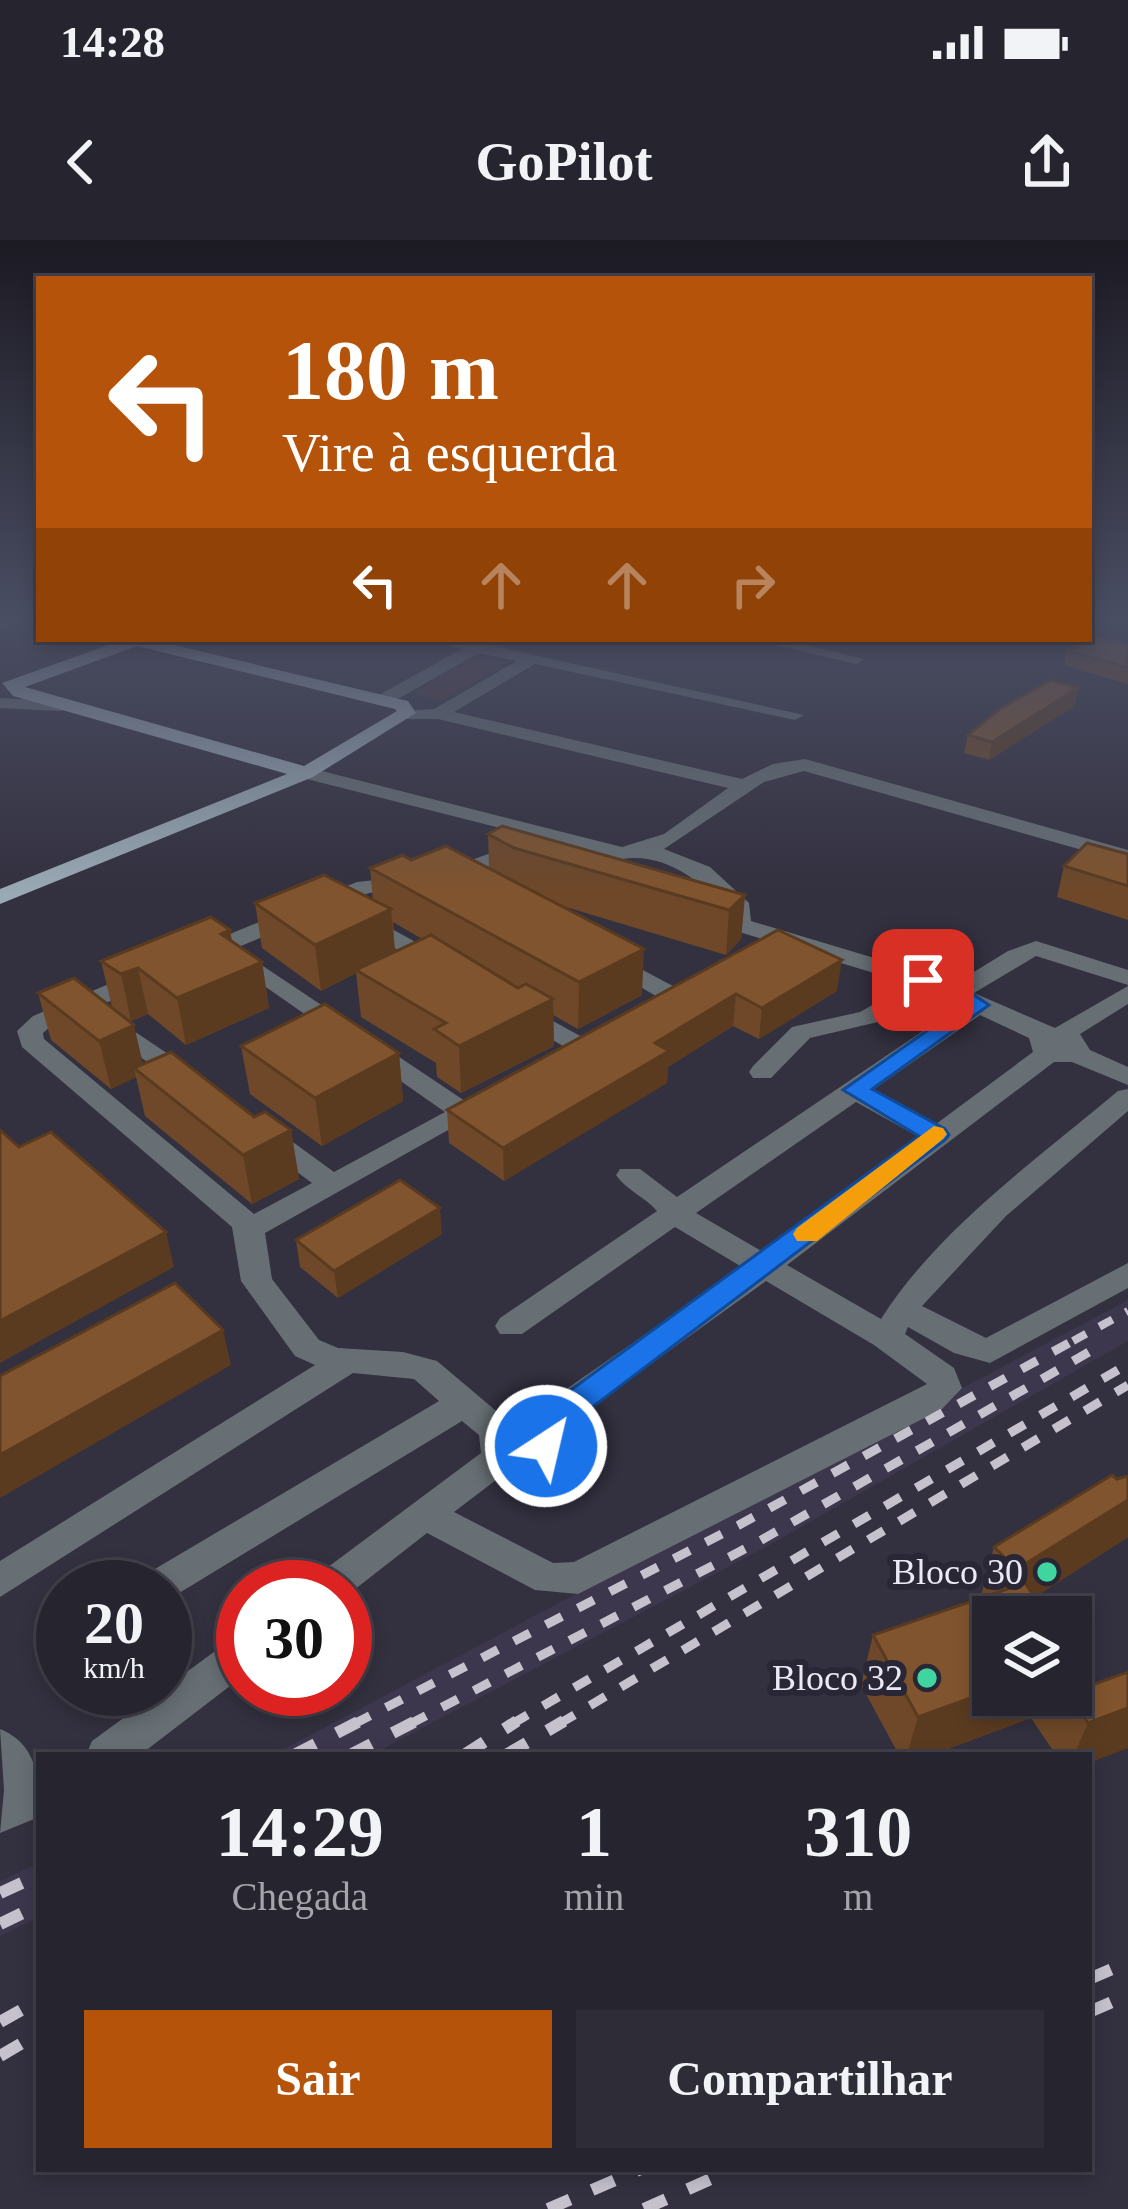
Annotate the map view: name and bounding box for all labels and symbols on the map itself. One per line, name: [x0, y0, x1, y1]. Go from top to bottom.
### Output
pin: [872, 929, 974, 1031]
position arrow: [483, 1383, 609, 1509]
place label: Bloco 30: [892, 1552, 1023, 1592]
marker: Bloco 30: [1034, 1559, 1060, 1585]
speed limit sign: 30: [216, 1560, 372, 1716]
place label: Bloco 32: [772, 1658, 903, 1698]
marker: Bloco 32: [914, 1665, 940, 1691]

